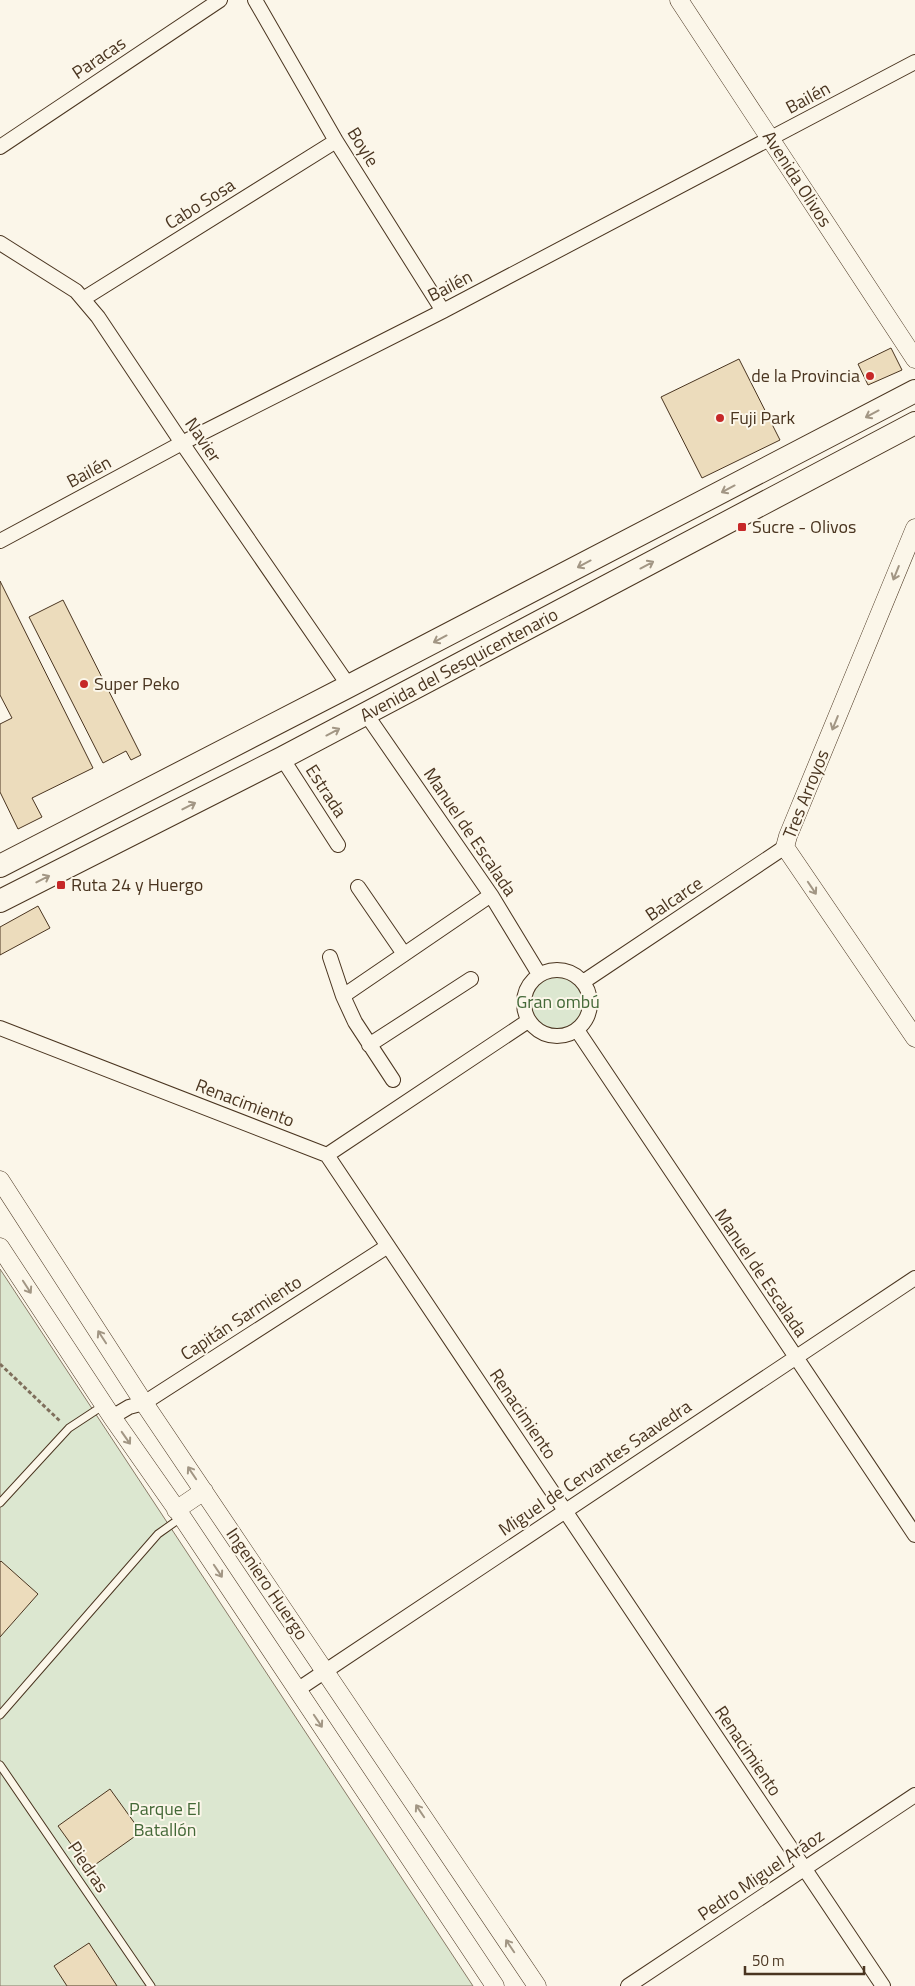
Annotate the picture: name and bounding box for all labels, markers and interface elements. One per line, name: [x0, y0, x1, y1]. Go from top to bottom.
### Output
street label: Paracas: [66, 30, 131, 86]
street label: Bailén: [781, 75, 835, 121]
street label: Boyle: [341, 122, 386, 172]
street label: Avenida Olivos: [756, 125, 839, 232]
street label: Cabo Sosa: [159, 171, 240, 236]
street label: Bailén: [423, 263, 477, 308]
place label: de la Provincia: [751, 362, 860, 389]
marker: de la Provincia: [864, 370, 876, 382]
place label: Fuji Park: [730, 404, 795, 431]
one-way arrow: [865, 410, 880, 419]
street label: Navier: [179, 412, 228, 468]
marker: Fuji Park: [714, 412, 726, 424]
street label: Bailén: [62, 449, 116, 495]
one-way arrow: [720, 484, 735, 494]
place label: Sucre - Olivos: [752, 513, 856, 540]
marker: Sucre - Olivos: [736, 521, 748, 533]
one-way arrow: [576, 559, 591, 569]
one-way arrow: [639, 560, 654, 570]
one-way arrow: [891, 565, 901, 580]
street label: Avenida del Sesquicentenario: [355, 601, 563, 728]
one-way arrow: [432, 634, 447, 644]
place label: Super Peko: [94, 670, 180, 697]
marker: Super Peko: [78, 678, 90, 690]
one-way arrow: [829, 715, 839, 730]
one-way arrow: [325, 726, 340, 736]
street label: Tres Arroyos: [775, 745, 836, 843]
street label: Estrada: [299, 759, 354, 823]
street label: Manuel de Escalada: [417, 762, 524, 901]
one-way arrow: [181, 801, 196, 811]
street label: Balcarce: [640, 869, 708, 928]
place label: Ruta 24 y Huergo: [71, 871, 203, 898]
one-way arrow: [36, 874, 51, 884]
marker: Ruta 24 y Huergo: [55, 879, 67, 891]
one-way arrow: [807, 880, 817, 894]
park label: Gran ombú: [516, 988, 600, 1015]
street label: Renacimiento: [192, 1071, 299, 1134]
street label: Manuel de Escalada: [708, 1203, 815, 1342]
street label: Capitán Sarmiento: [175, 1268, 307, 1367]
one-way arrow: [22, 1280, 32, 1294]
one-way arrow: [97, 1331, 107, 1345]
street label: Renacimiento: [483, 1363, 564, 1464]
street label: Miguel de Cervantes Saavedra: [493, 1393, 697, 1542]
one-way arrow: [121, 1430, 131, 1444]
one-way arrow: [187, 1466, 197, 1480]
street label: Ingeniero Huergo: [220, 1522, 315, 1645]
one-way arrow: [213, 1564, 223, 1578]
street label: Renacimiento: [708, 1700, 789, 1801]
one-way arrow: [313, 1714, 323, 1728]
park label: Parque El Batallón: [129, 1795, 201, 1843]
one-way arrow: [414, 1804, 424, 1818]
street label: Pedro Miguel Aráoz: [692, 1822, 829, 1927]
street label: Piedras: [61, 1836, 115, 1898]
one-way arrow: [505, 1939, 515, 1953]
scale bar: [745, 1944, 864, 1976]
text: 50 m: [752, 1949, 785, 1972]

